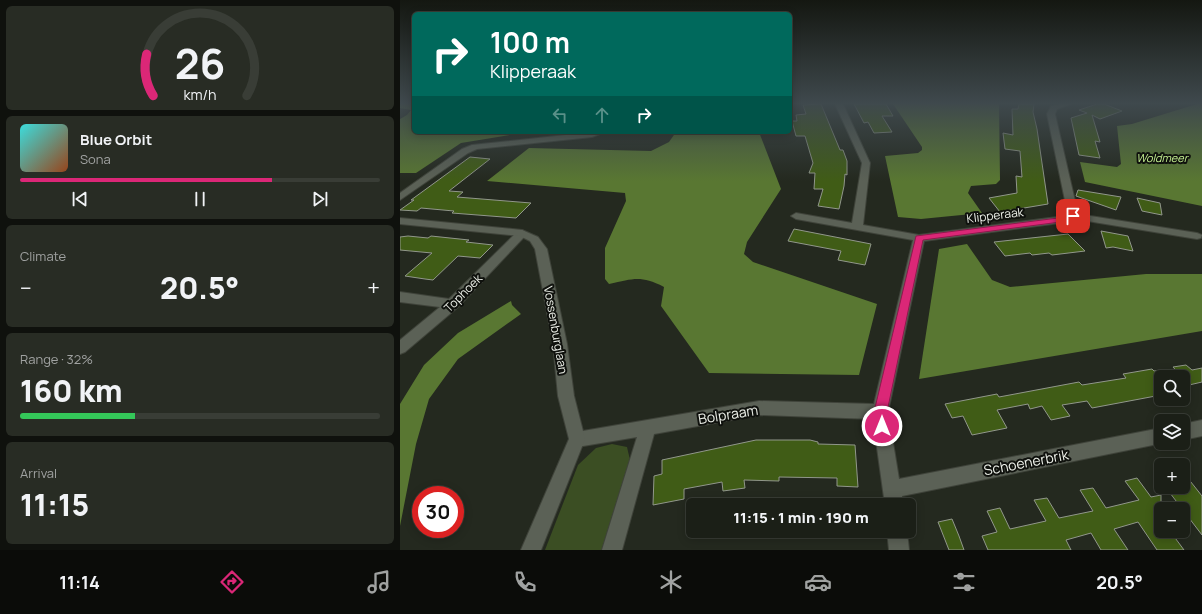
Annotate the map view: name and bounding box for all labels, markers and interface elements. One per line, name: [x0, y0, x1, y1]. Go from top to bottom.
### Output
text: 100 m: [490, 23, 570, 61]
icon: right: [424, 28, 476, 80]
text: 26: [175, 35, 225, 91]
text: Klipperaak: [490, 59, 576, 83]
text: km/h: [183, 85, 217, 104]
icon: left: [549, 104, 571, 126]
icon: ahead: [591, 104, 613, 126]
icon: right: [633, 104, 655, 126]
text: Blue Orbit: [80, 129, 152, 150]
text: Sona: [80, 150, 111, 168]
water label: Woldmeer: [1136, 150, 1190, 165]
icon: previous: [69, 188, 91, 210]
icon: pause: [189, 188, 211, 210]
icon: next: [309, 188, 331, 210]
pin: [1056, 199, 1090, 233]
street label: Klipperaak: [966, 203, 1026, 227]
icon: arrive: [1062, 205, 1084, 227]
text: Climate: [20, 247, 66, 265]
text: 20.5°: [160, 267, 239, 308]
street label: Tophoek: [440, 269, 487, 316]
text: −: [20, 273, 32, 303]
text: +: [367, 273, 380, 303]
street label: Vossenburglaan: [540, 285, 572, 375]
text: Range · 32%: [20, 350, 93, 368]
text: 160 km: [20, 370, 123, 411]
map controls: [1154, 370, 1190, 538]
button: search: [1154, 370, 1190, 406]
street label: Bolpraam: [697, 400, 760, 428]
position arrow: [861, 405, 903, 447]
button: layers: [1154, 414, 1190, 450]
street label: Schoenerbrik: [982, 444, 1071, 480]
button: +: [1154, 458, 1190, 494]
text: Arrival: [20, 464, 57, 482]
text: 11:15: [20, 484, 89, 525]
speed limit sign: 30: [412, 486, 464, 538]
button: −: [1154, 502, 1190, 538]
text: 11:15 · 1 min · 190 m: [733, 507, 869, 528]
icon: directions: [218, 568, 246, 596]
icon: music: [365, 568, 393, 596]
icon: phone: [511, 568, 539, 596]
icon: climate: [657, 568, 685, 596]
icon: car: [804, 568, 832, 596]
icon: filters: [950, 568, 978, 596]
text: 11:14: [59, 570, 100, 594]
text: 20.5°: [1096, 570, 1143, 594]

